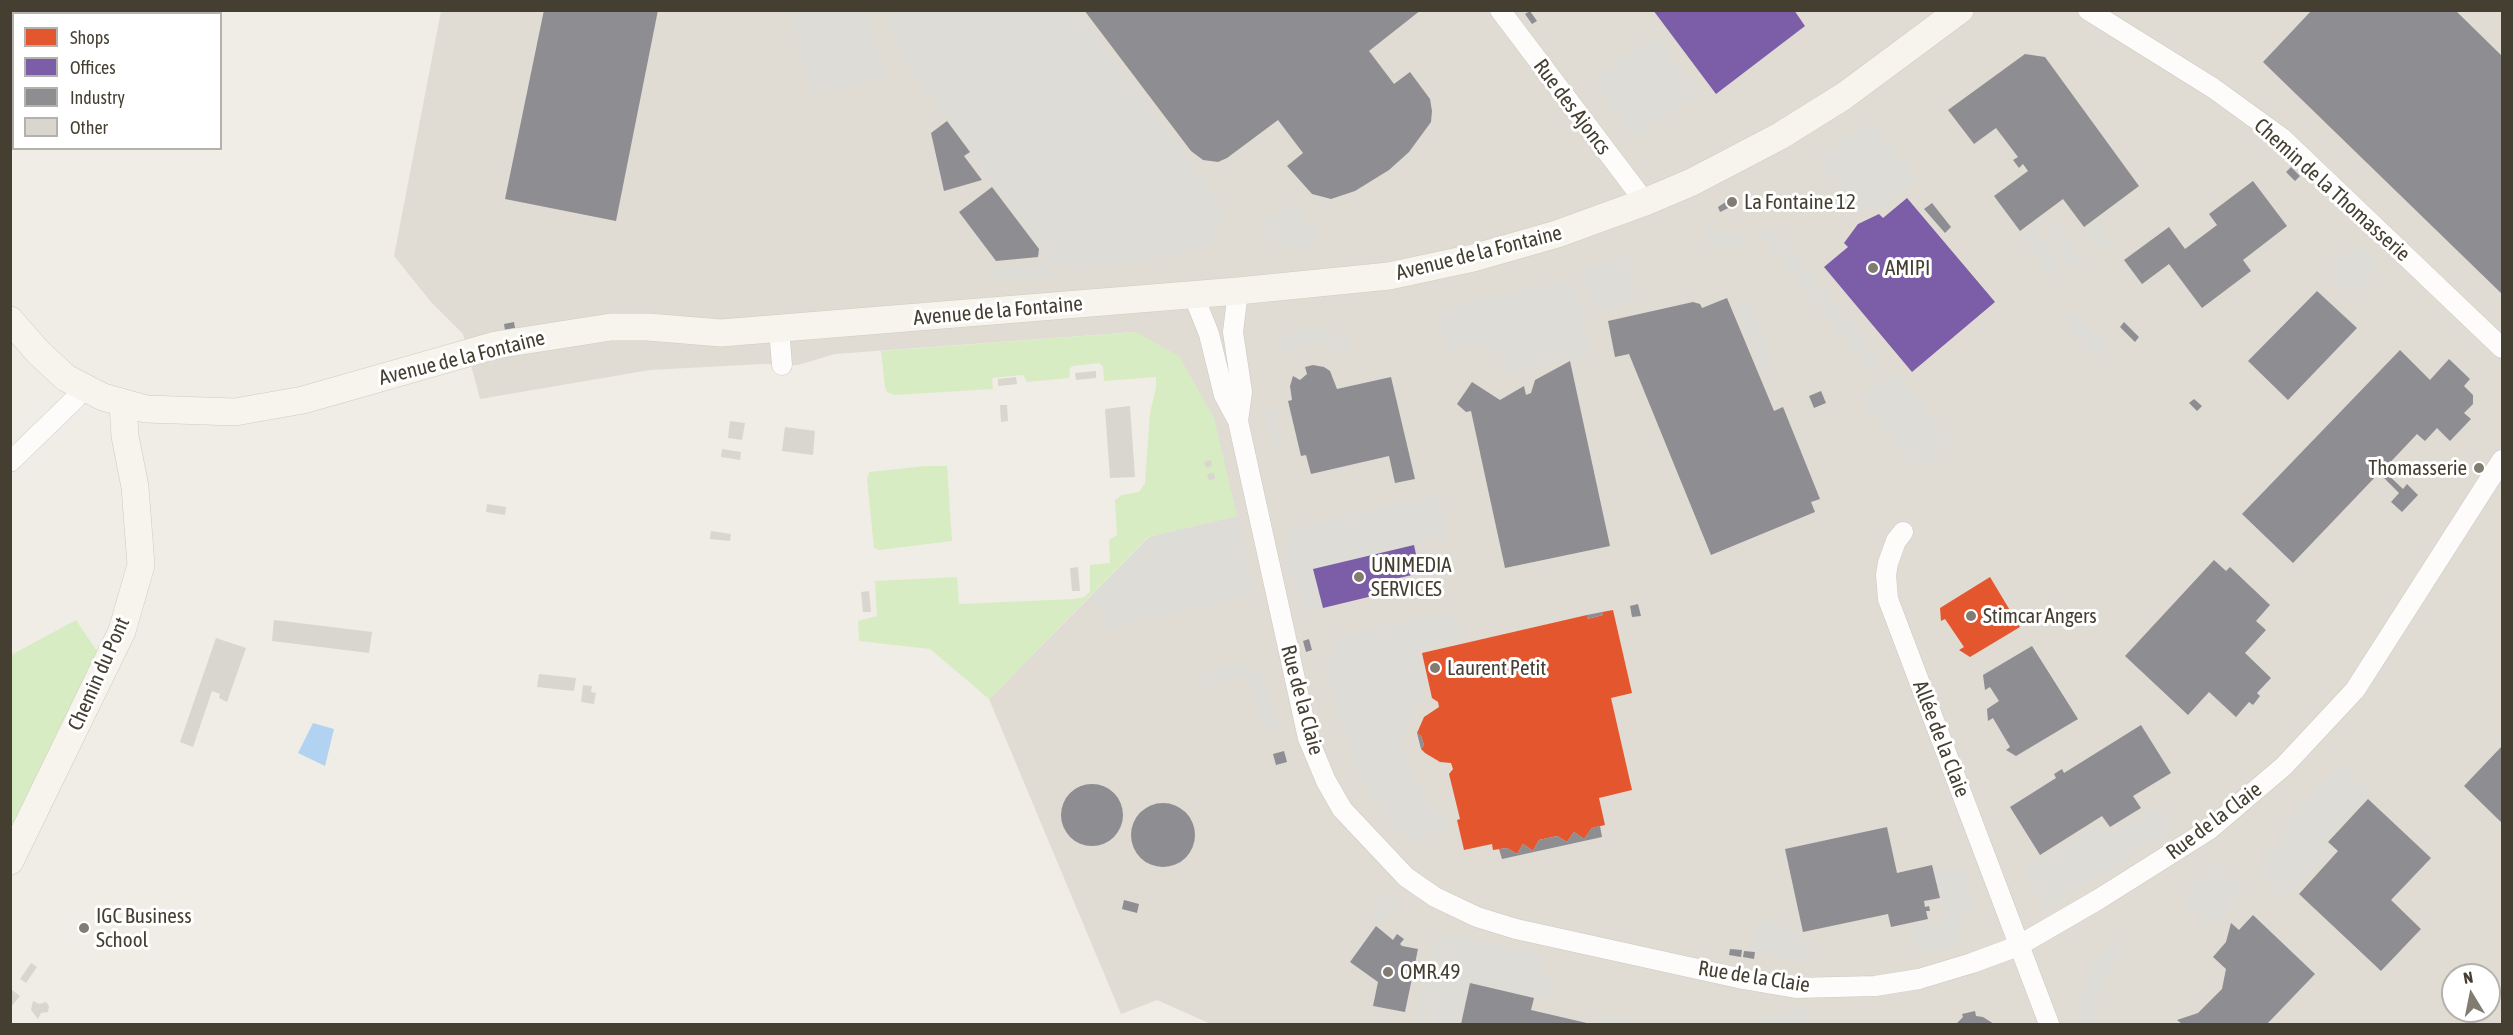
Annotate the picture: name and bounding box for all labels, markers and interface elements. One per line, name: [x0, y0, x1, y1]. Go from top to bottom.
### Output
legend: [12, 12, 222, 150]
text: Shops: [70, 27, 110, 48]
street label: Rue des Ajoncs: [1528, 54, 1616, 160]
text: Offices: [70, 57, 116, 78]
text: Industry: [70, 87, 125, 108]
street label: Chemin de la Thomasserie: [2249, 113, 2415, 267]
text: Other: [70, 117, 108, 138]
place label: La Fontaine 12: [1744, 189, 1856, 215]
marker: La Fontaine 12: [1725, 195, 1739, 209]
street label: Avenue de la Fontaine: [1393, 220, 1565, 286]
place label: AMIPI: [1885, 255, 1930, 281]
marker: AMIPI: [1866, 261, 1880, 275]
street label: Avenue de la Fontaine: [912, 291, 1084, 331]
street label: Avenue de la Fontaine: [376, 325, 548, 391]
place label: Thomasserie: [2368, 455, 2467, 481]
marker: Thomasserie: [2472, 461, 2486, 475]
place label: UNIMEDIA SERVICES: [1371, 552, 1452, 602]
marker: UNIMEDIA SERVICES: [1352, 570, 1366, 584]
place label: Stimcar Angers: [1983, 603, 2097, 629]
marker: Stimcar Angers: [1964, 609, 1978, 623]
street label: Chemin du Pont: [63, 613, 135, 735]
street label: Rue de la Claie: [1275, 642, 1329, 758]
place label: Laurent Petit: [1447, 655, 1546, 681]
marker: Laurent Petit: [1428, 661, 1442, 675]
street label: Allée de la Claie: [1907, 677, 1975, 801]
street label: Rue de la Claie: [2161, 777, 2267, 865]
place label: IGC Business School: [96, 903, 192, 953]
marker: IGC Business School: [77, 921, 91, 935]
street label: Rue de la Claie: [1696, 956, 1812, 998]
place label: OMR.49: [1400, 959, 1460, 985]
north arrow: [2441, 963, 2501, 1023]
marker: OMR.49: [1381, 965, 1395, 979]
text: N: [2462, 968, 2474, 987]

